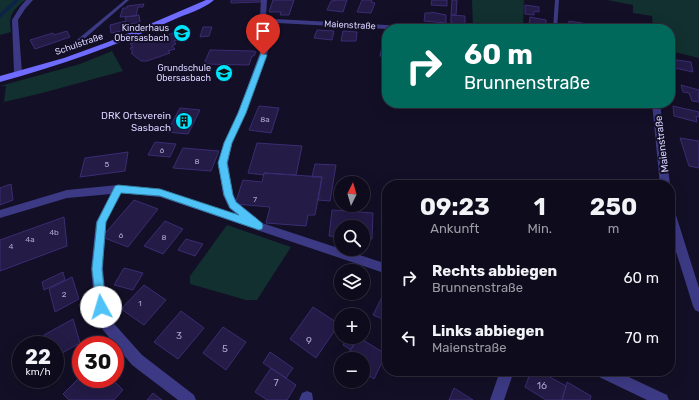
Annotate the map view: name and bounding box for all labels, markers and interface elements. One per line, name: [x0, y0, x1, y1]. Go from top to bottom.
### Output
pin: [246, 14, 280, 55]
street label: Maienstraße: [324, 19, 376, 31]
icon: arrive: [252, 20, 274, 42]
place label: Kinderhaus Obersasbach: [114, 23, 169, 43]
school or university icon: Kinderhaus Obersasbach: [172, 23, 192, 43]
street label: Schulstraße: [54, 31, 104, 57]
text: 60 m: [464, 38, 533, 71]
icon: right: [398, 40, 450, 92]
place label: Grundschule Obersasbach: [156, 63, 211, 83]
school or university icon: Grundschule Obersasbach: [214, 63, 234, 83]
text: Brunnenstraße: [464, 72, 590, 94]
place label: DRK Ortsverein Sasbach: [101, 110, 171, 134]
building icon: DRK Ortsverein Sasbach: [174, 111, 194, 131]
street label: Maienstraße: [652, 114, 671, 173]
house number: 8a: [260, 115, 270, 124]
house number: 6: [160, 146, 165, 155]
house number: 8: [194, 157, 200, 166]
house number: 5: [105, 160, 110, 169]
north arrow: [334, 176, 370, 212]
map controls: [334, 176, 370, 388]
text: 09:23: [420, 193, 490, 221]
text: 1: [534, 193, 546, 221]
text: 250: [590, 193, 637, 221]
house number: 7: [253, 195, 257, 204]
button: search: [334, 220, 370, 256]
text: Ankunft: [430, 221, 479, 236]
text: Min.: [528, 221, 552, 236]
text: m: [608, 221, 619, 236]
house number: 4b: [49, 228, 59, 237]
house number: 6: [119, 231, 124, 240]
house number: 8: [161, 233, 167, 242]
house number: 4a: [25, 235, 35, 244]
house number: 4: [9, 242, 14, 251]
text: Rechts abbiegen: [432, 262, 557, 280]
button: layers: [334, 264, 370, 300]
icon: right: [398, 267, 420, 289]
text: 60 m: [623, 269, 659, 287]
text: Brunnenstraße: [432, 280, 523, 295]
position arrow: [80, 286, 122, 328]
house number: 2: [62, 290, 67, 299]
house number: 1: [138, 299, 142, 308]
button: +: [334, 308, 370, 344]
text: Links abbiegen: [432, 322, 544, 340]
icon: left: [398, 327, 420, 349]
text: 70 m: [625, 329, 659, 347]
house number: 3: [176, 330, 182, 342]
house number: 9: [306, 335, 312, 347]
speed limit sign: 30: [72, 336, 124, 388]
text: Maienstraße: [432, 340, 506, 355]
house number: 5: [222, 343, 228, 355]
text: 22: [25, 345, 51, 369]
button: −: [334, 352, 370, 388]
text: km/h: [26, 366, 50, 378]
house number: 7: [273, 377, 279, 389]
house number: 16: [537, 380, 547, 392]

